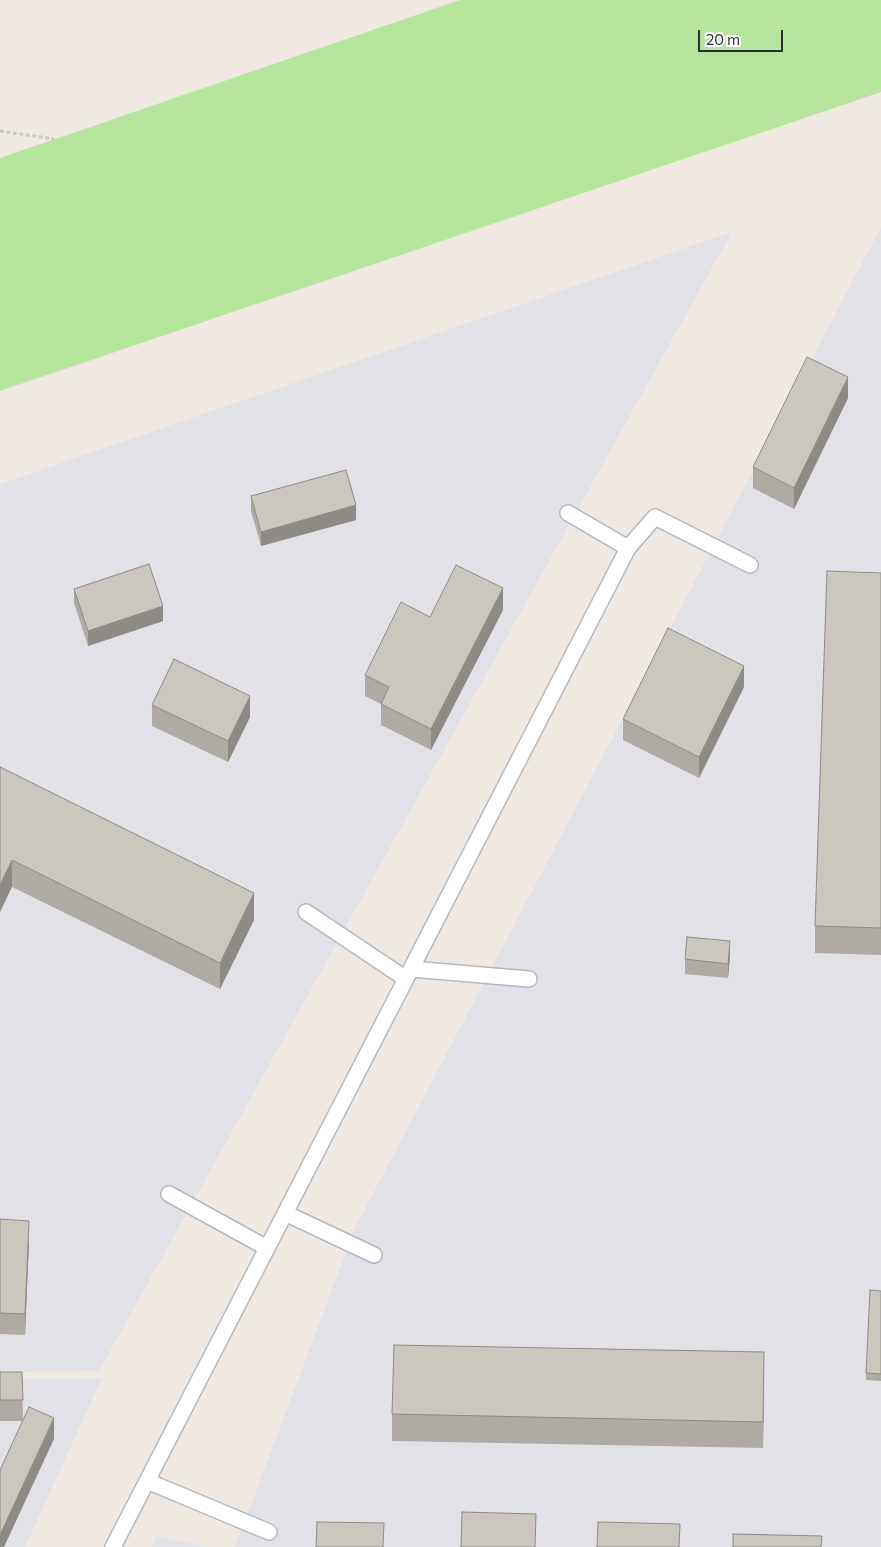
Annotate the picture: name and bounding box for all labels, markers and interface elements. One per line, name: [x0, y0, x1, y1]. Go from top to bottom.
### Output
scale bar: [701, 20, 786, 52]
text: 20 m: [706, 30, 740, 48]

